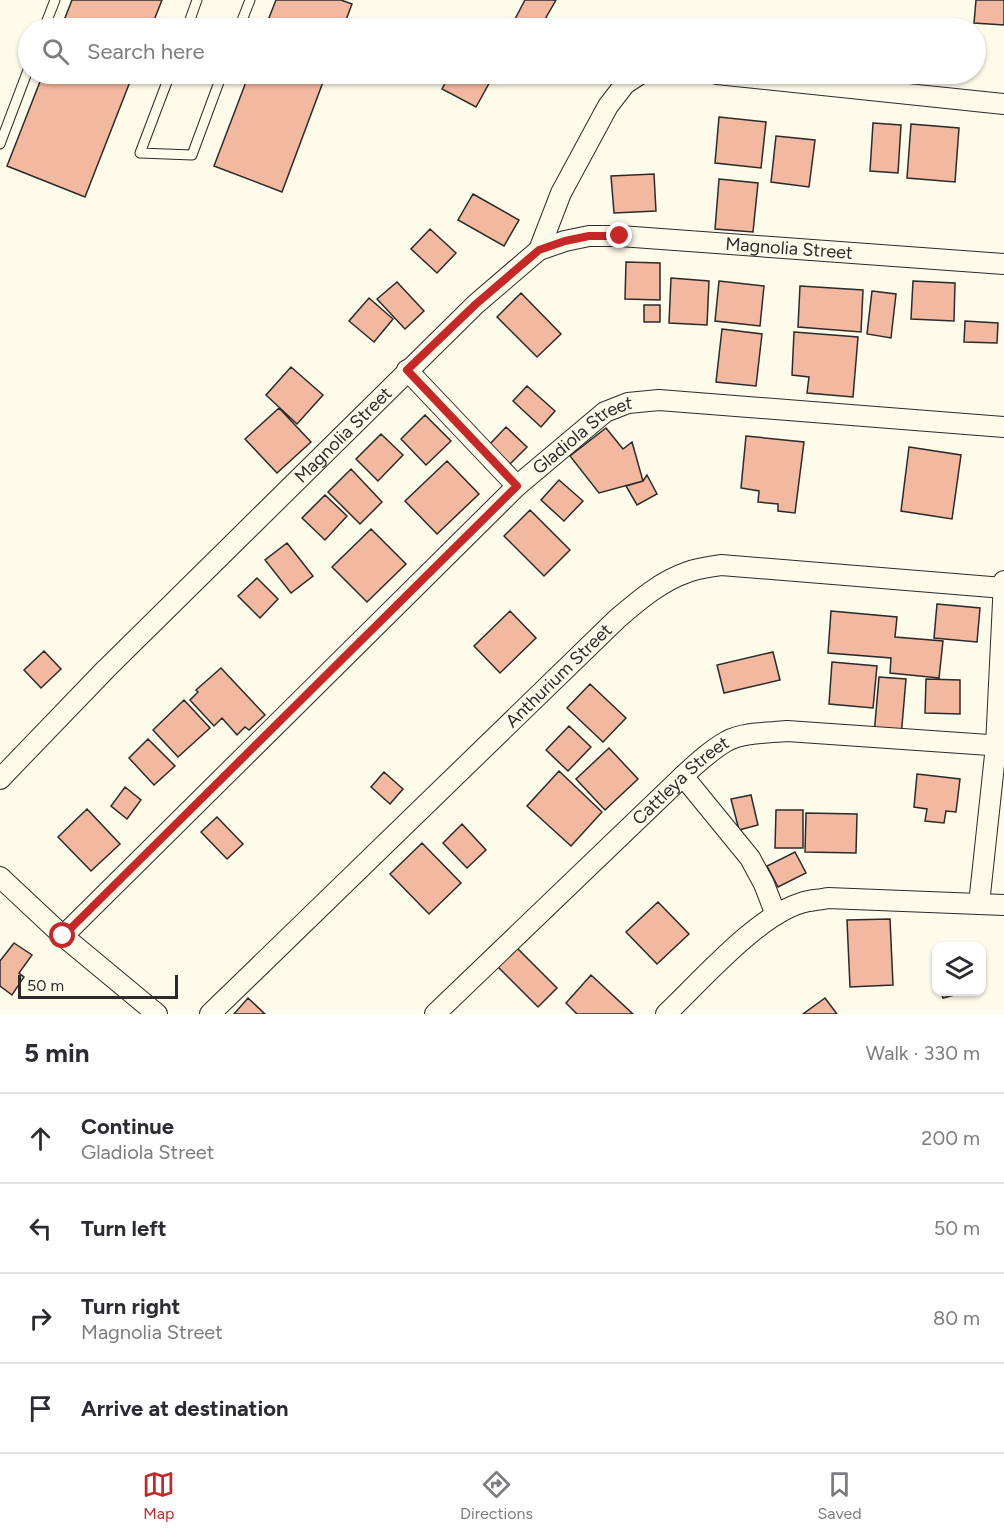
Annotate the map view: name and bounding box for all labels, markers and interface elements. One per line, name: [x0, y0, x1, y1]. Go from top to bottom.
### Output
search box: [18, 18, 986, 84]
icon: search: [39, 35, 72, 68]
text: Search here: [87, 38, 205, 65]
route end: [606, 222, 632, 248]
street label: Magnolia Street: [725, 233, 854, 264]
street label: Magnolia Street: [290, 382, 397, 488]
street label: Gladiola Street: [528, 392, 633, 479]
street label: Anthurium Street: [501, 619, 617, 732]
street label: Cattleya Street: [628, 731, 733, 830]
route start: [49, 922, 75, 948]
map controls: [932, 942, 986, 996]
button: layers: [932, 942, 986, 996]
scale bar: [18, 972, 178, 1000]
text: 50 m: [27, 976, 64, 995]
text: 5 min: [24, 1037, 90, 1069]
text: Walk · 330 m: [866, 1041, 980, 1065]
text: Continue: [81, 1113, 174, 1140]
icon: ahead: [24, 1122, 57, 1155]
text: 200 m: [921, 1126, 980, 1150]
text: Gladiola Street: [81, 1140, 214, 1164]
icon: left: [24, 1212, 57, 1245]
text: Turn left: [81, 1215, 167, 1242]
text: 50 m: [934, 1216, 980, 1240]
text: Turn right: [81, 1293, 180, 1320]
icon: right: [24, 1302, 57, 1335]
text: 80 m: [933, 1306, 980, 1330]
text: Magnolia Street: [81, 1320, 223, 1344]
icon: arrive: [24, 1392, 57, 1425]
text: Arrive at destination: [81, 1395, 289, 1422]
tab: Map: [142, 1468, 175, 1523]
tab: Directions: [460, 1468, 533, 1523]
tab: Saved: [818, 1468, 862, 1523]

